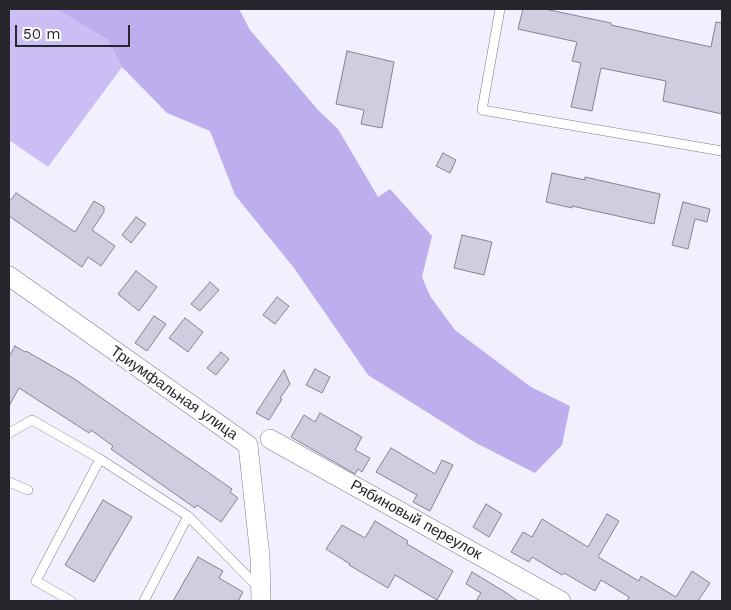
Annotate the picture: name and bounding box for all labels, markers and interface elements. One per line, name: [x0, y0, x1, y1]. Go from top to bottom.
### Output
scale bar: [18, 15, 132, 47]
text: 50 m: [23, 25, 60, 43]
street label: Триумфальная улица: [107, 342, 241, 444]
street label: Рябиновый переулок: [347, 476, 485, 564]

